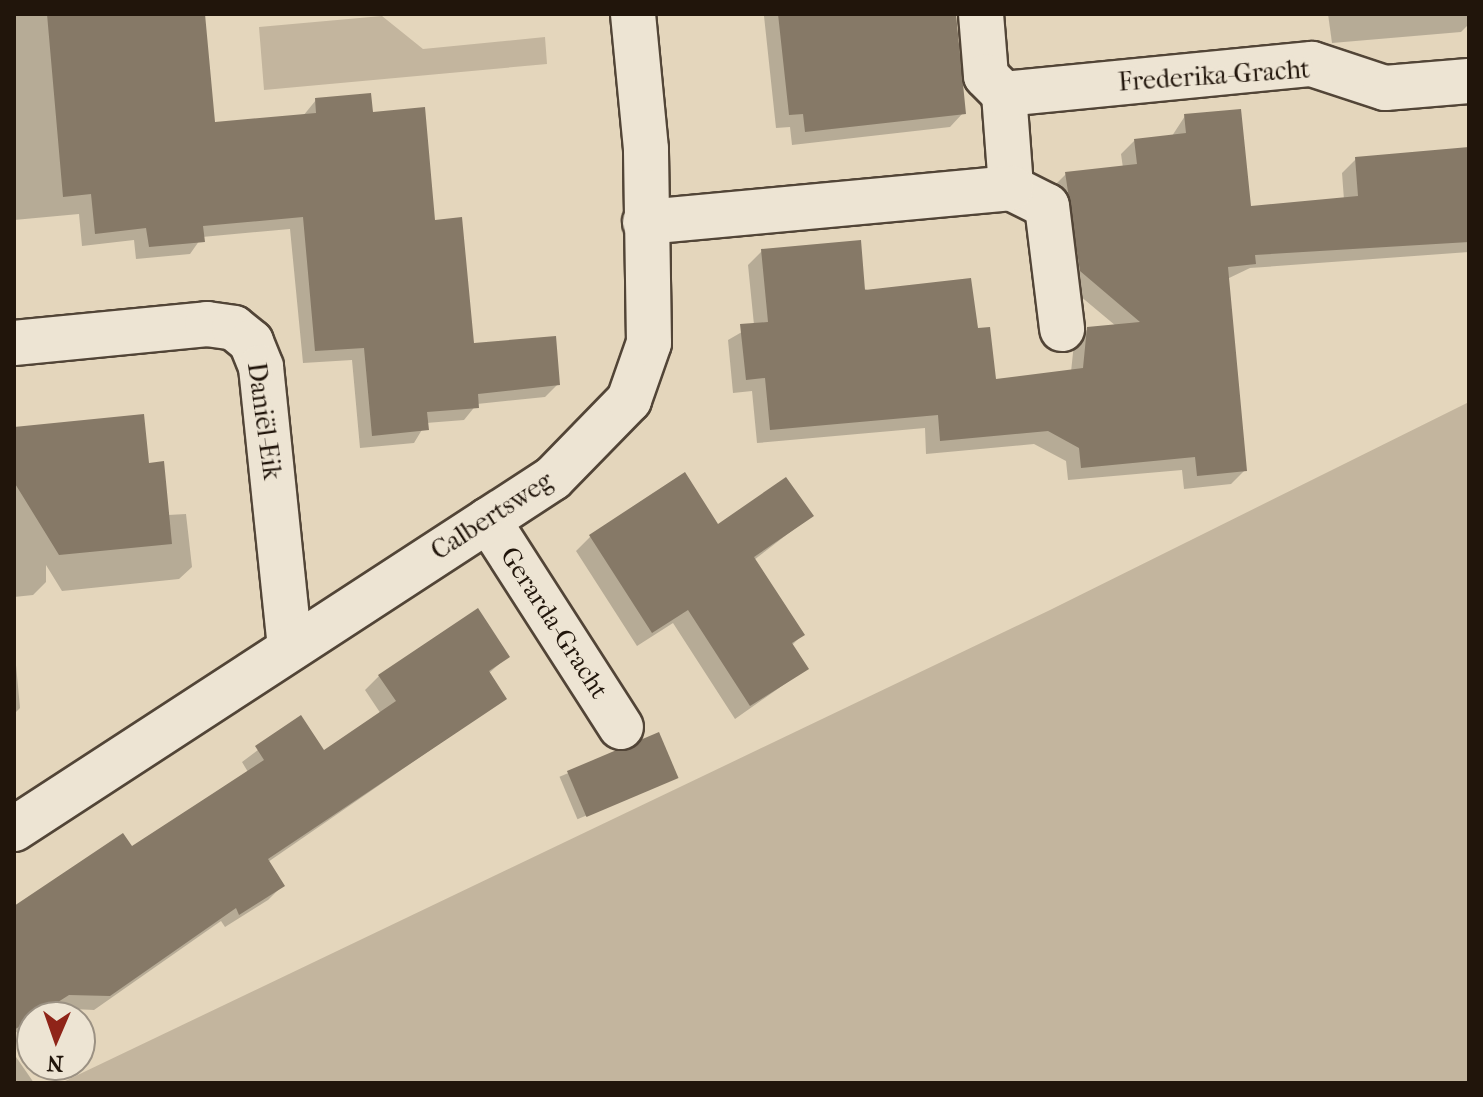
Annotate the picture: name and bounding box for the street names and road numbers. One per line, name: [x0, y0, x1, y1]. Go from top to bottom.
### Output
street label: Frederika-Gracht: [1117, 54, 1311, 98]
street label: Daniël-Eik: [240, 360, 288, 482]
street label: Calbertsweg: [425, 465, 559, 567]
street label: Gerarda-Gracht: [493, 541, 615, 705]

